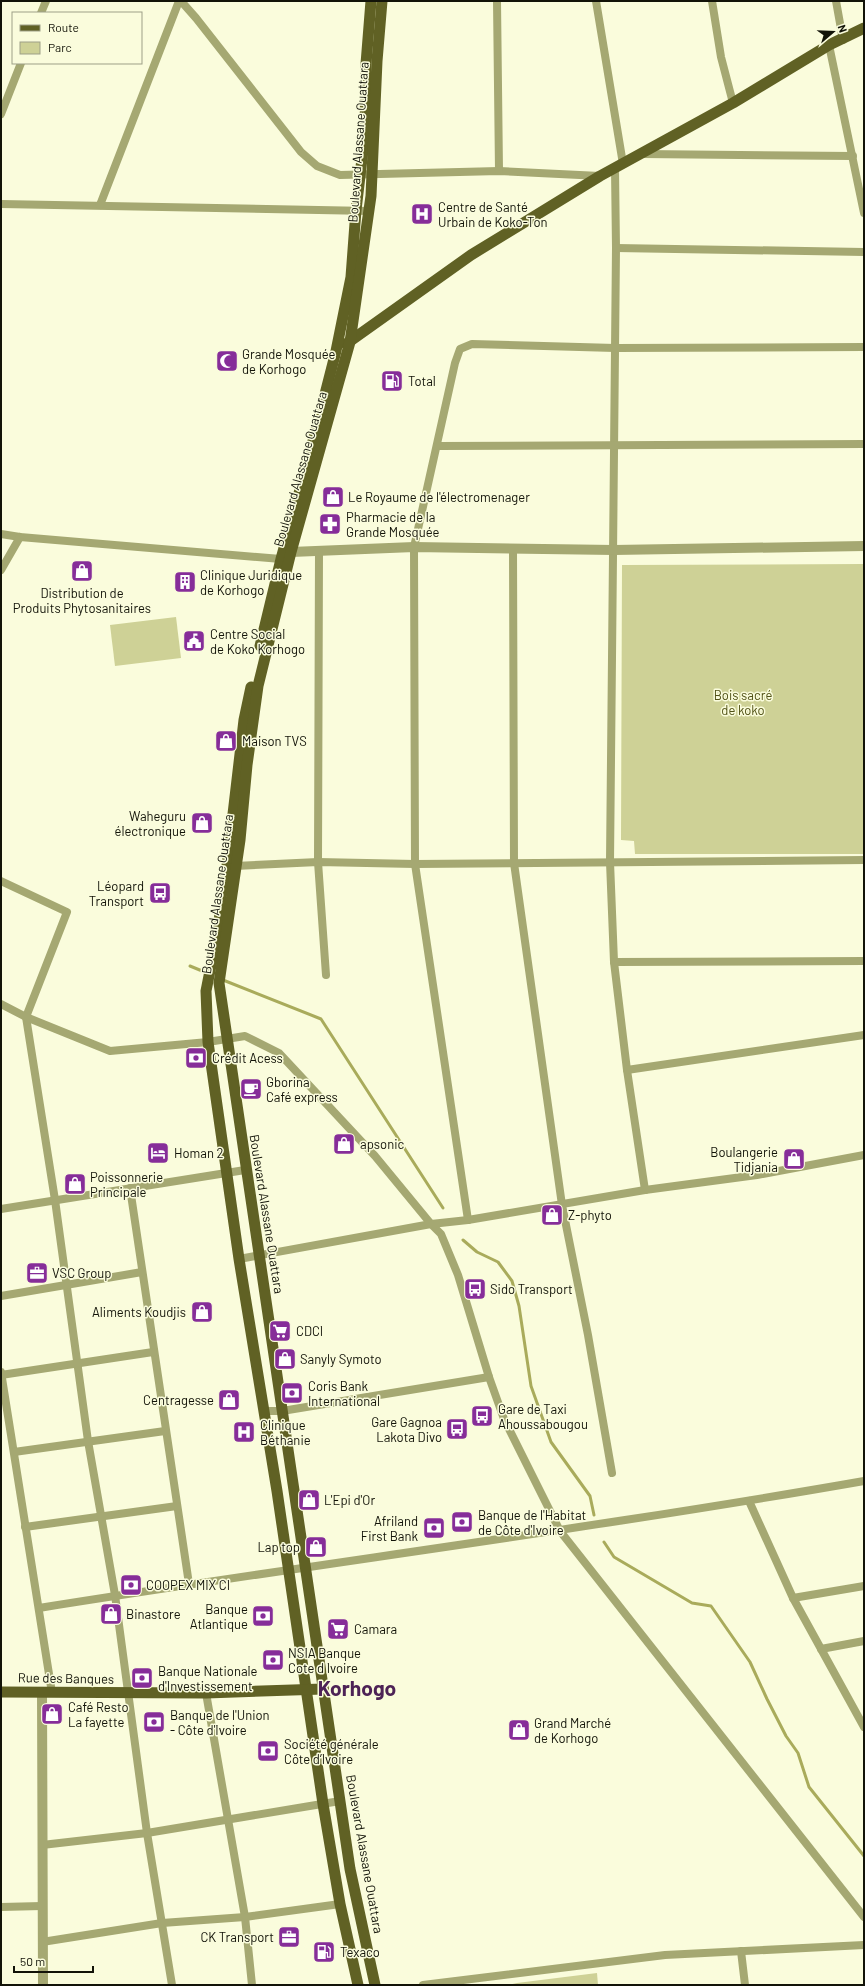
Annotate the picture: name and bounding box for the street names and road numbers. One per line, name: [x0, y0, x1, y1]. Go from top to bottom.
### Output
street label: Boulevard Alassane Ouattara: [344, 61, 372, 223]
street label: Boulevard Alassane Ouattara: [270, 389, 330, 549]
street label: Boulevard Alassane Ouattara: [198, 813, 236, 975]
street label: Boulevard Alassane Ouattara: [247, 1133, 287, 1295]
street label: Rue des Banques: [18, 1669, 114, 1687]
street label: Boulevard Alassane Ouattara: [343, 1773, 387, 1935]

